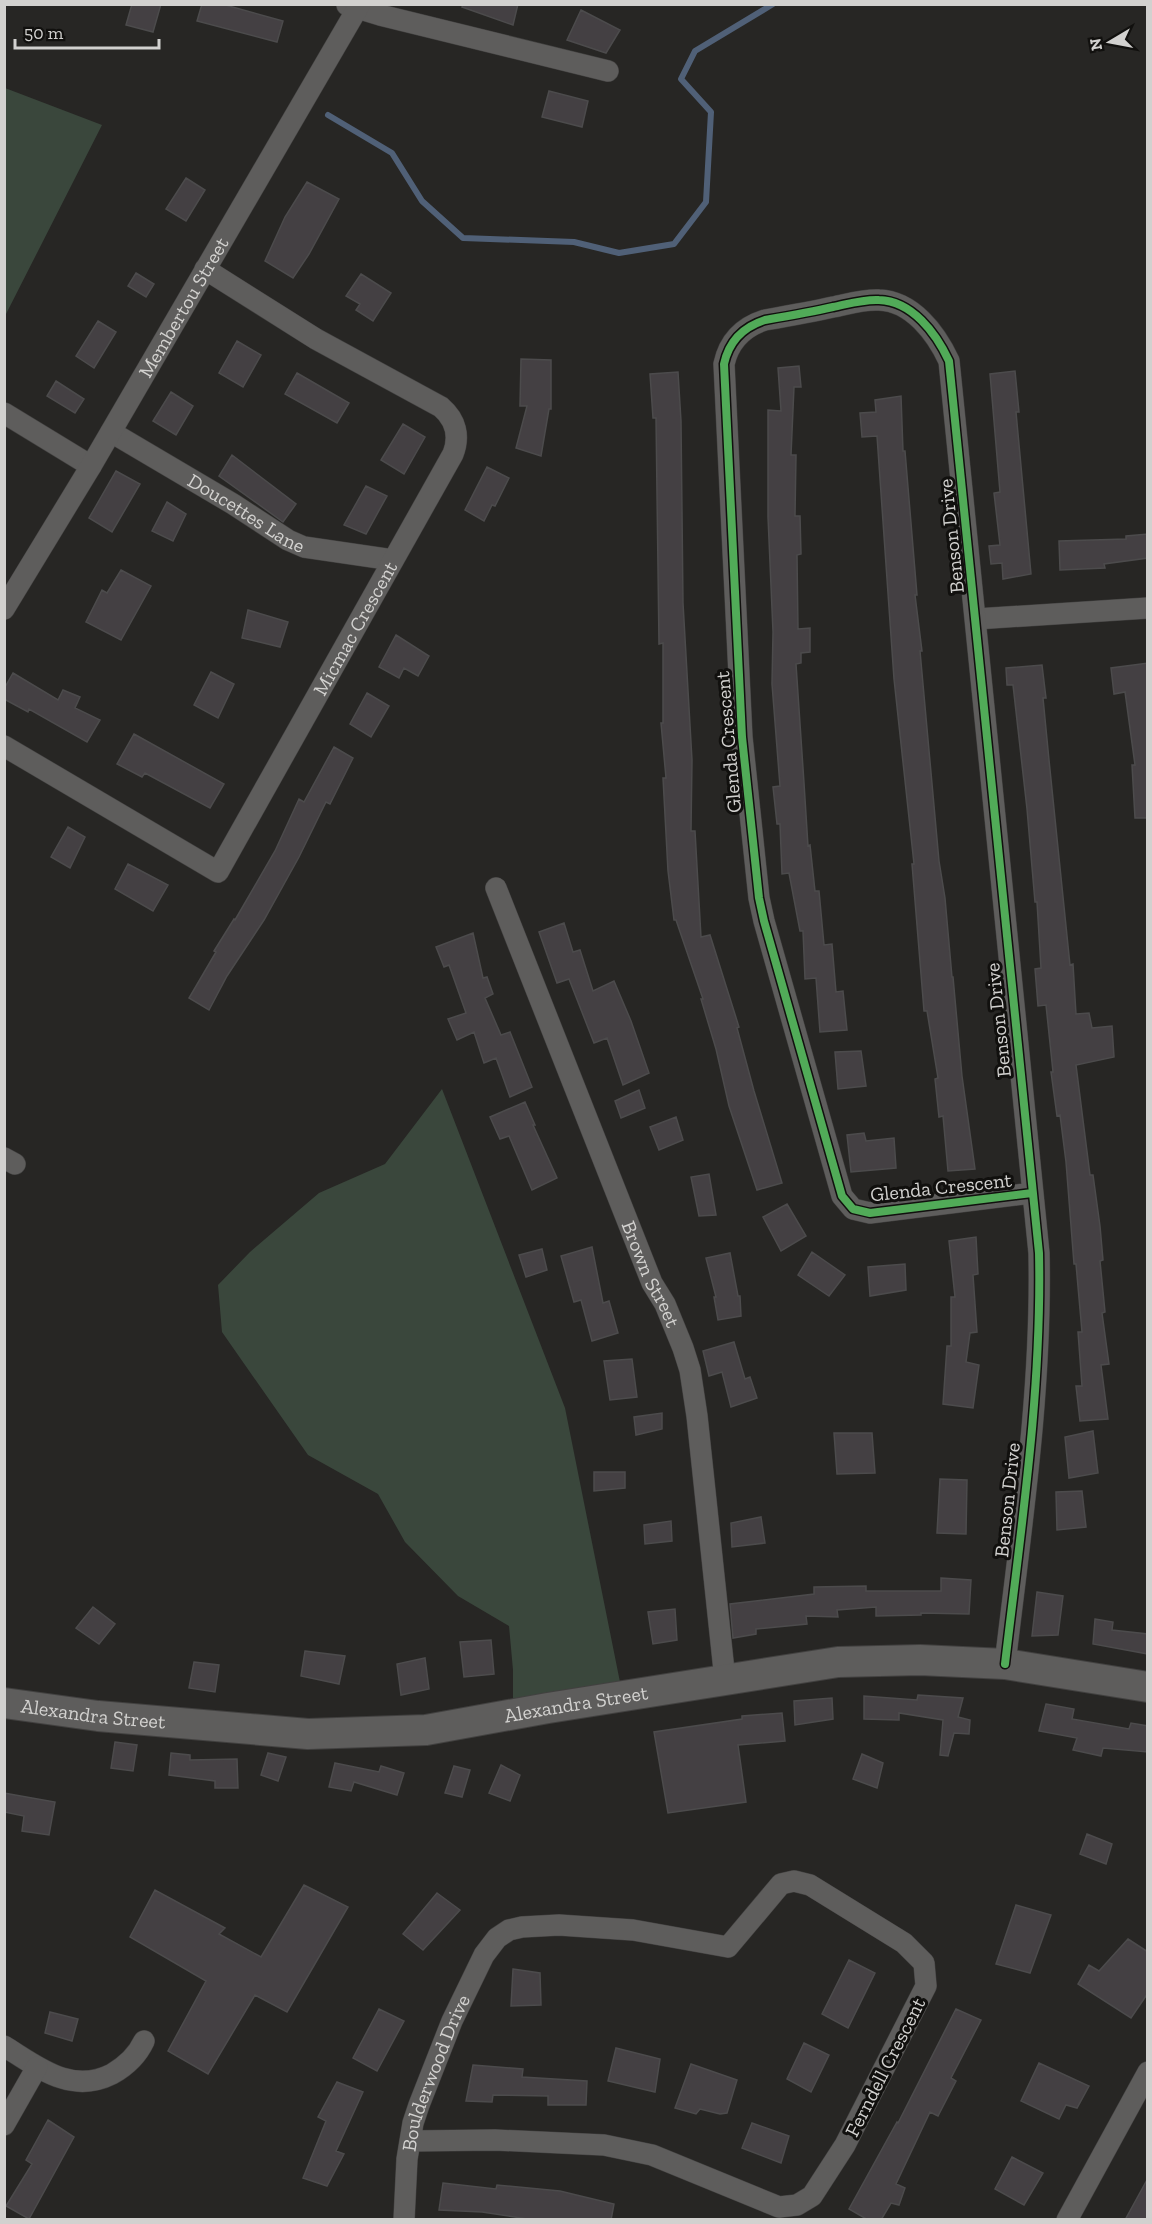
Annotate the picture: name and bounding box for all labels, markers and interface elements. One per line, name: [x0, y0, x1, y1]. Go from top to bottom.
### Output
scale bar: [15, 12, 159, 50]
north arrow: [1080, 12, 1140, 72]
text: 50 m: [24, 22, 64, 44]
text: N: [1085, 37, 1106, 52]
street label: Membertou Street: [133, 232, 234, 382]
street label: Doucettes Lane: [184, 468, 309, 558]
street label: Benson Drive: [933, 478, 969, 594]
street label: Micmac Crescent: [308, 556, 403, 700]
street label: Glenda Crescent: [710, 670, 746, 814]
street label: Benson Drive: [980, 962, 1016, 1078]
street label: Glenda Crescent: [869, 1168, 1014, 1206]
street label: Brown Street: [617, 1217, 685, 1331]
street label: Benson Drive: [989, 1442, 1025, 1558]
street label: Alexandra Street: [502, 1680, 650, 1728]
street label: Alexandra Street: [20, 1693, 167, 1734]
street label: Boulderwood Drive: [396, 1990, 475, 2153]
street label: Ferndell Crescent: [840, 1993, 931, 2140]

